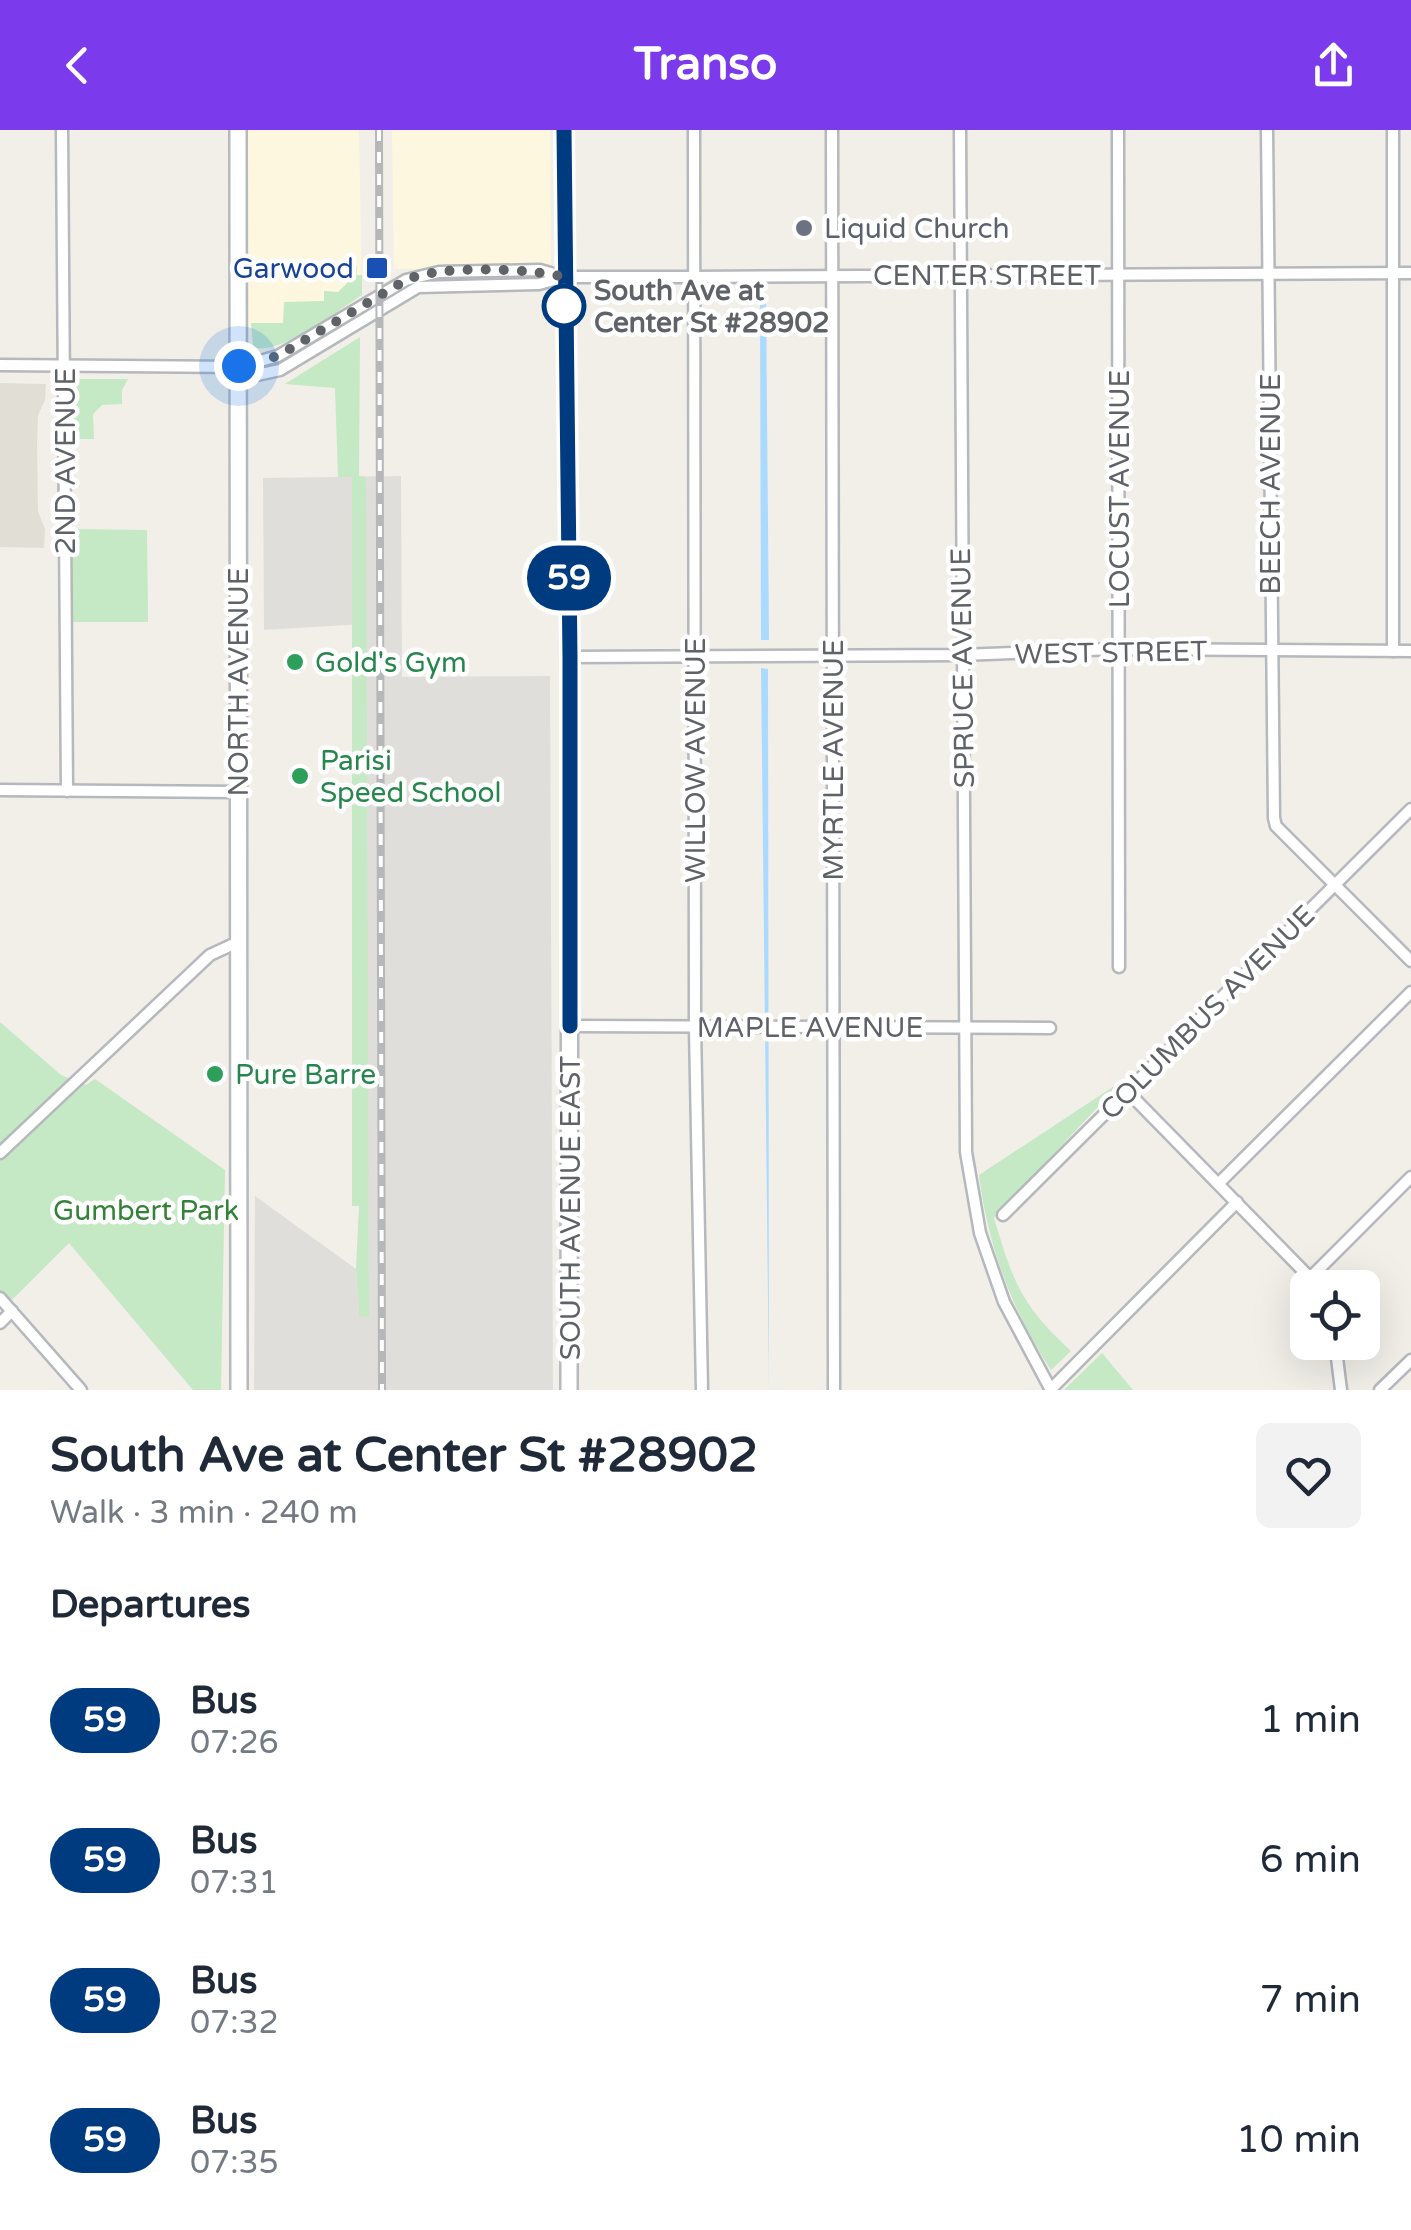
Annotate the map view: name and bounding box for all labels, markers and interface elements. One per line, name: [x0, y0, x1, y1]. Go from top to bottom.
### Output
icon: back: [50, 38, 105, 93]
text: Transo: [634, 38, 777, 92]
icon: share: [1306, 38, 1361, 93]
place label: Liquid Church: [824, 212, 1009, 246]
marker: Liquid Church: [793, 217, 815, 239]
place label: Garwood: [233, 252, 354, 286]
marker: Garwood: [364, 255, 390, 281]
street label: CENTER STREET: [873, 259, 1101, 293]
place label: South Ave at Center St #28902: [594, 274, 830, 340]
marker: South Ave at Center St #28902: [543, 285, 585, 327]
your location: [214, 341, 264, 391]
street label: 2ND AVENUE: [49, 368, 83, 554]
street label: LOCUST AVENUE: [1103, 370, 1137, 608]
street label: BEECH AVENUE: [1254, 373, 1288, 595]
line badge: 59: [524, 546, 614, 610]
street label: SPRUCE AVENUE: [944, 548, 982, 788]
text: 59: [547, 557, 591, 599]
street label: NORTH AVENUE: [222, 567, 256, 797]
street label: WEST STREET: [1014, 634, 1208, 672]
street label: WILLOW AVENUE: [679, 637, 713, 883]
street label: MYRTLE AVENUE: [817, 639, 851, 881]
place label: Gold's Gym: [315, 646, 467, 680]
marker: Gold's Gym: [284, 651, 306, 673]
place label: Parisi Speed School: [320, 744, 502, 810]
marker: Parisi Speed School: [289, 765, 311, 787]
street label: COLUMBUS AVENUE: [1093, 898, 1322, 1127]
street label: MAPLE AVENUE: [697, 1011, 923, 1045]
street label: SOUTH AVENUE EAST: [554, 1056, 588, 1360]
place label: Pure Barre: [235, 1058, 376, 1092]
marker: Pure Barre: [204, 1063, 226, 1085]
park label: Gumbert Park: [53, 1194, 239, 1228]
map controls: [1290, 1270, 1380, 1360]
button: locate: [1290, 1270, 1380, 1360]
button: heart: [1256, 1423, 1361, 1528]
text: South Ave at Center St #28902: [50, 1427, 758, 1485]
text: Walk · 3 min · 240 m: [50, 1494, 358, 1532]
text: Departures: [50, 1582, 251, 1628]
text: Bus: [190, 1678, 257, 1724]
text: 1 min: [1260, 1697, 1361, 1743]
text: 59: [83, 1699, 127, 1741]
text: 07:26: [190, 1724, 279, 1762]
text: Bus: [190, 1818, 257, 1864]
text: 6 min: [1260, 1837, 1361, 1883]
text: 59: [83, 1839, 127, 1881]
text: 07:31: [190, 1864, 279, 1902]
text: Bus: [190, 1958, 257, 2004]
text: 7 min: [1260, 1977, 1361, 2023]
text: 59: [83, 1979, 127, 2021]
text: 07:32: [190, 2004, 279, 2042]
text: Bus: [190, 2098, 257, 2144]
text: 10 min: [1236, 2117, 1361, 2163]
text: 59: [83, 2119, 127, 2161]
text: 07:35: [190, 2144, 279, 2182]

